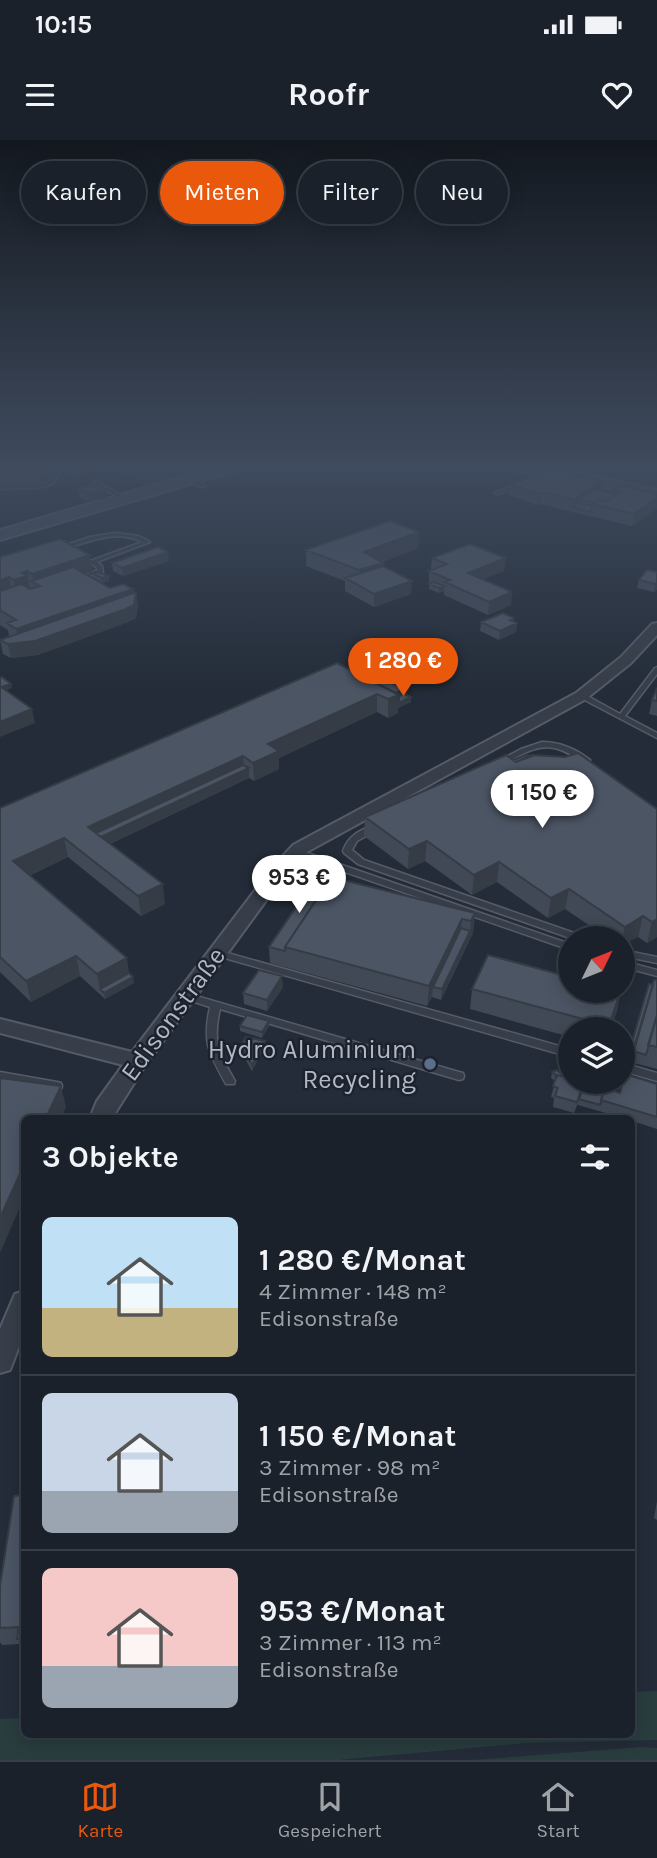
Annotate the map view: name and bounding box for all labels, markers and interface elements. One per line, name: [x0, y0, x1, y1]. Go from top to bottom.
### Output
text: 10:15: [35, 9, 92, 40]
icon: menu: [21, 76, 59, 114]
text: Roofr: [288, 76, 369, 113]
icon: heart: [598, 76, 636, 114]
chip: Kaufen: [21, 161, 146, 224]
chip: Mieten: [160, 161, 284, 224]
chip: Filter: [298, 161, 402, 224]
chip: Neu: [416, 161, 508, 224]
pin: 1 280 €: [338, 638, 468, 698]
text: 1 280 €: [364, 647, 442, 674]
pin: 1 150 €: [477, 770, 607, 830]
text: 1 150 €: [507, 779, 577, 806]
pin: 953 €: [250, 856, 348, 915]
text: 953 €: [268, 864, 330, 891]
north arrow: [558, 926, 635, 1003]
map controls: [558, 926, 635, 1094]
street label: Edisonstraße: [114, 941, 232, 1087]
button: layers: [558, 1017, 635, 1094]
place label: Hydro Aluminium Recycling: [208, 1034, 416, 1095]
marker: Hydro Aluminium Recycling: [422, 1056, 438, 1072]
icon: filters: [576, 1138, 614, 1176]
text: 3 Objekte: [42, 1139, 179, 1175]
text: 1 280 €/Monat: [259, 1242, 466, 1278]
icon: home: [98, 1245, 182, 1329]
text: 4 Zimmer · 148 m²: [259, 1278, 447, 1305]
text: Edisonstraße: [259, 1305, 399, 1332]
text: 1 150 €/Monat: [259, 1418, 456, 1454]
icon: home: [98, 1421, 182, 1505]
text: 3 Zimmer · 98 m²: [259, 1454, 440, 1481]
text: Edisonstraße: [259, 1481, 399, 1508]
text: 953 €/Monat: [259, 1593, 445, 1629]
icon: home: [98, 1596, 182, 1680]
text: 3 Zimmer · 113 m²: [259, 1629, 442, 1656]
text: Edisonstraße: [259, 1656, 399, 1683]
tab: Karte: [77, 1778, 123, 1842]
tab: Gespeichert: [278, 1778, 382, 1842]
tab: Start: [536, 1778, 580, 1842]

